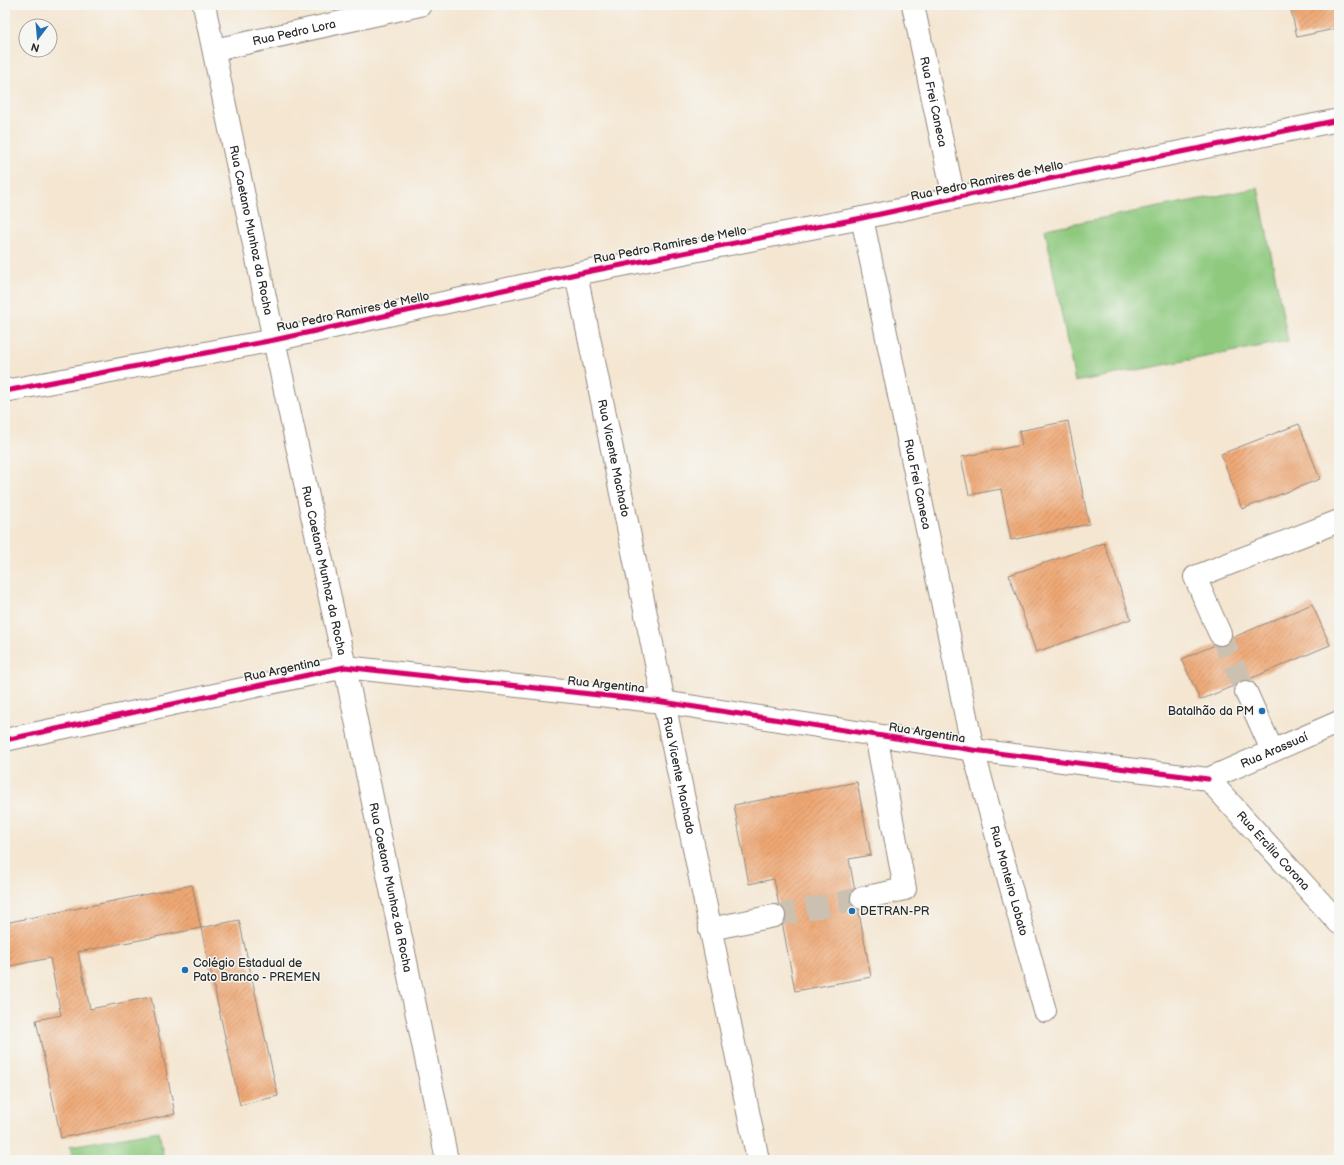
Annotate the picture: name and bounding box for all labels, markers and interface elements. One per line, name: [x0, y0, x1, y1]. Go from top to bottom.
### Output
street label: Rua Pedro Lora: [251, 16, 337, 49]
north arrow: [18, 18, 58, 58]
text: N: [30, 40, 41, 55]
street label: Rua Frei Caneca: [917, 55, 951, 149]
street label: Rua Caetano Munhoz da Rocha: [226, 144, 276, 317]
street label: Rua Pedro Ramires de Mello: [909, 157, 1065, 205]
street label: Rua Pedro Ramires de Mello: [592, 223, 748, 267]
street label: Rua Pedro Ramires de Mello: [275, 288, 431, 336]
street label: Rua Vicente Machado: [594, 398, 633, 519]
street label: Rua Frei Caneca: [901, 438, 934, 531]
street label: Rua Caetano Munhoz da Rocha: [298, 484, 350, 657]
street label: Rua Argentina: [243, 655, 322, 685]
street label: Rua Argentina: [567, 673, 646, 697]
place label: Batalhão da PM: [1168, 704, 1254, 719]
marker: Batalhão da PM: [1257, 706, 1267, 716]
street label: Rua Vicente Machado: [660, 715, 698, 836]
street label: Rua Argentina: [888, 720, 967, 747]
street label: Rua Arassuaí: [1238, 729, 1310, 771]
street label: Rua Caetano Munhoz da Rocha: [366, 801, 416, 974]
street label: Rua Ercília Corona: [1233, 808, 1313, 894]
street label: Rua Monteiro Lobato: [987, 824, 1031, 938]
place label: DETRAN-PR: [860, 904, 930, 919]
marker: DETRAN-PR: [847, 906, 857, 916]
place label: Colégio Estadual de Pato Branco - PREMEN: [193, 956, 321, 985]
marker: Colégio Estadual de Pato Branco - PREMEN: [180, 965, 190, 975]

